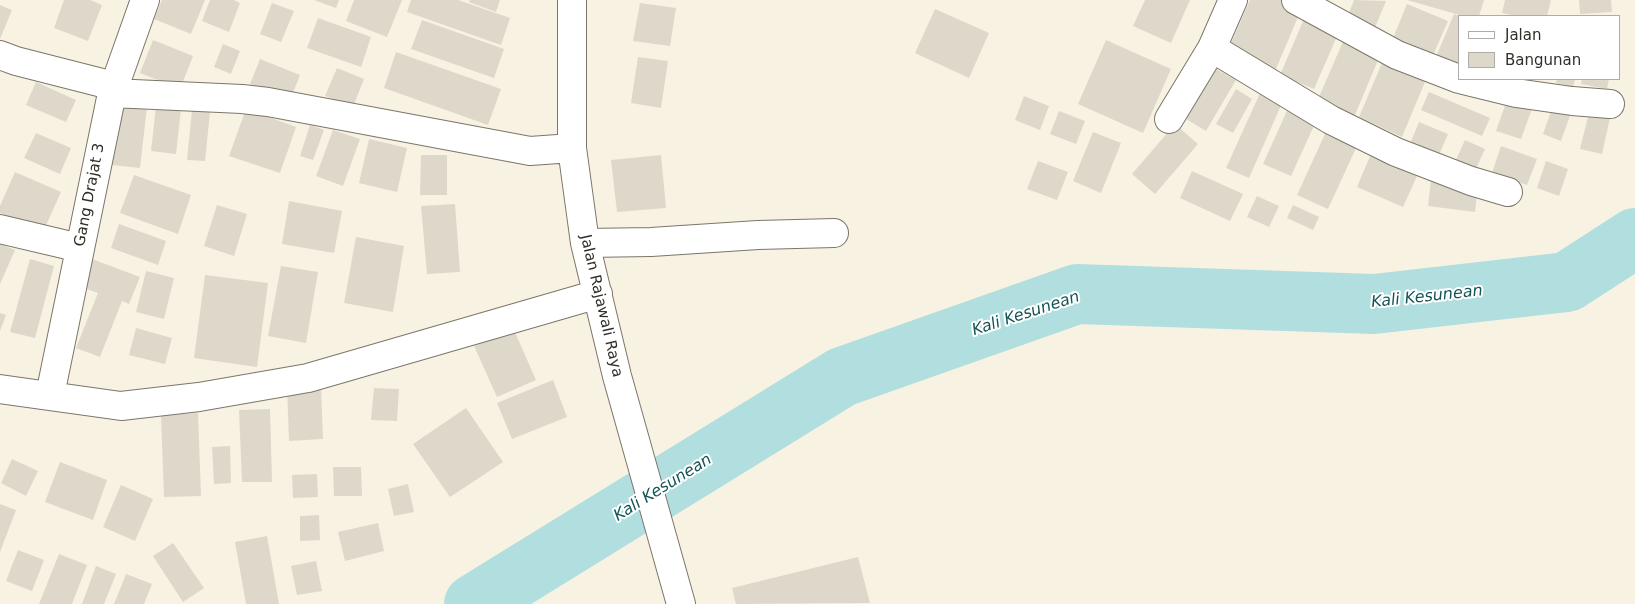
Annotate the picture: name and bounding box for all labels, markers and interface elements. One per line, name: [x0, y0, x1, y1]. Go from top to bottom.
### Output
legend: [1458, 15, 1620, 80]
text: Jalan: [1505, 26, 1541, 44]
text: Bangunan: [1505, 51, 1581, 69]
street label: Gang Drajat 3: [71, 142, 109, 248]
street label: Jalan Rajawali Raya: [576, 233, 626, 379]
water label: Kali Kesunean: [1370, 282, 1484, 312]
water label: Kali Kesunean: [970, 288, 1082, 340]
water label: Kali Kesunean: [610, 450, 716, 526]

